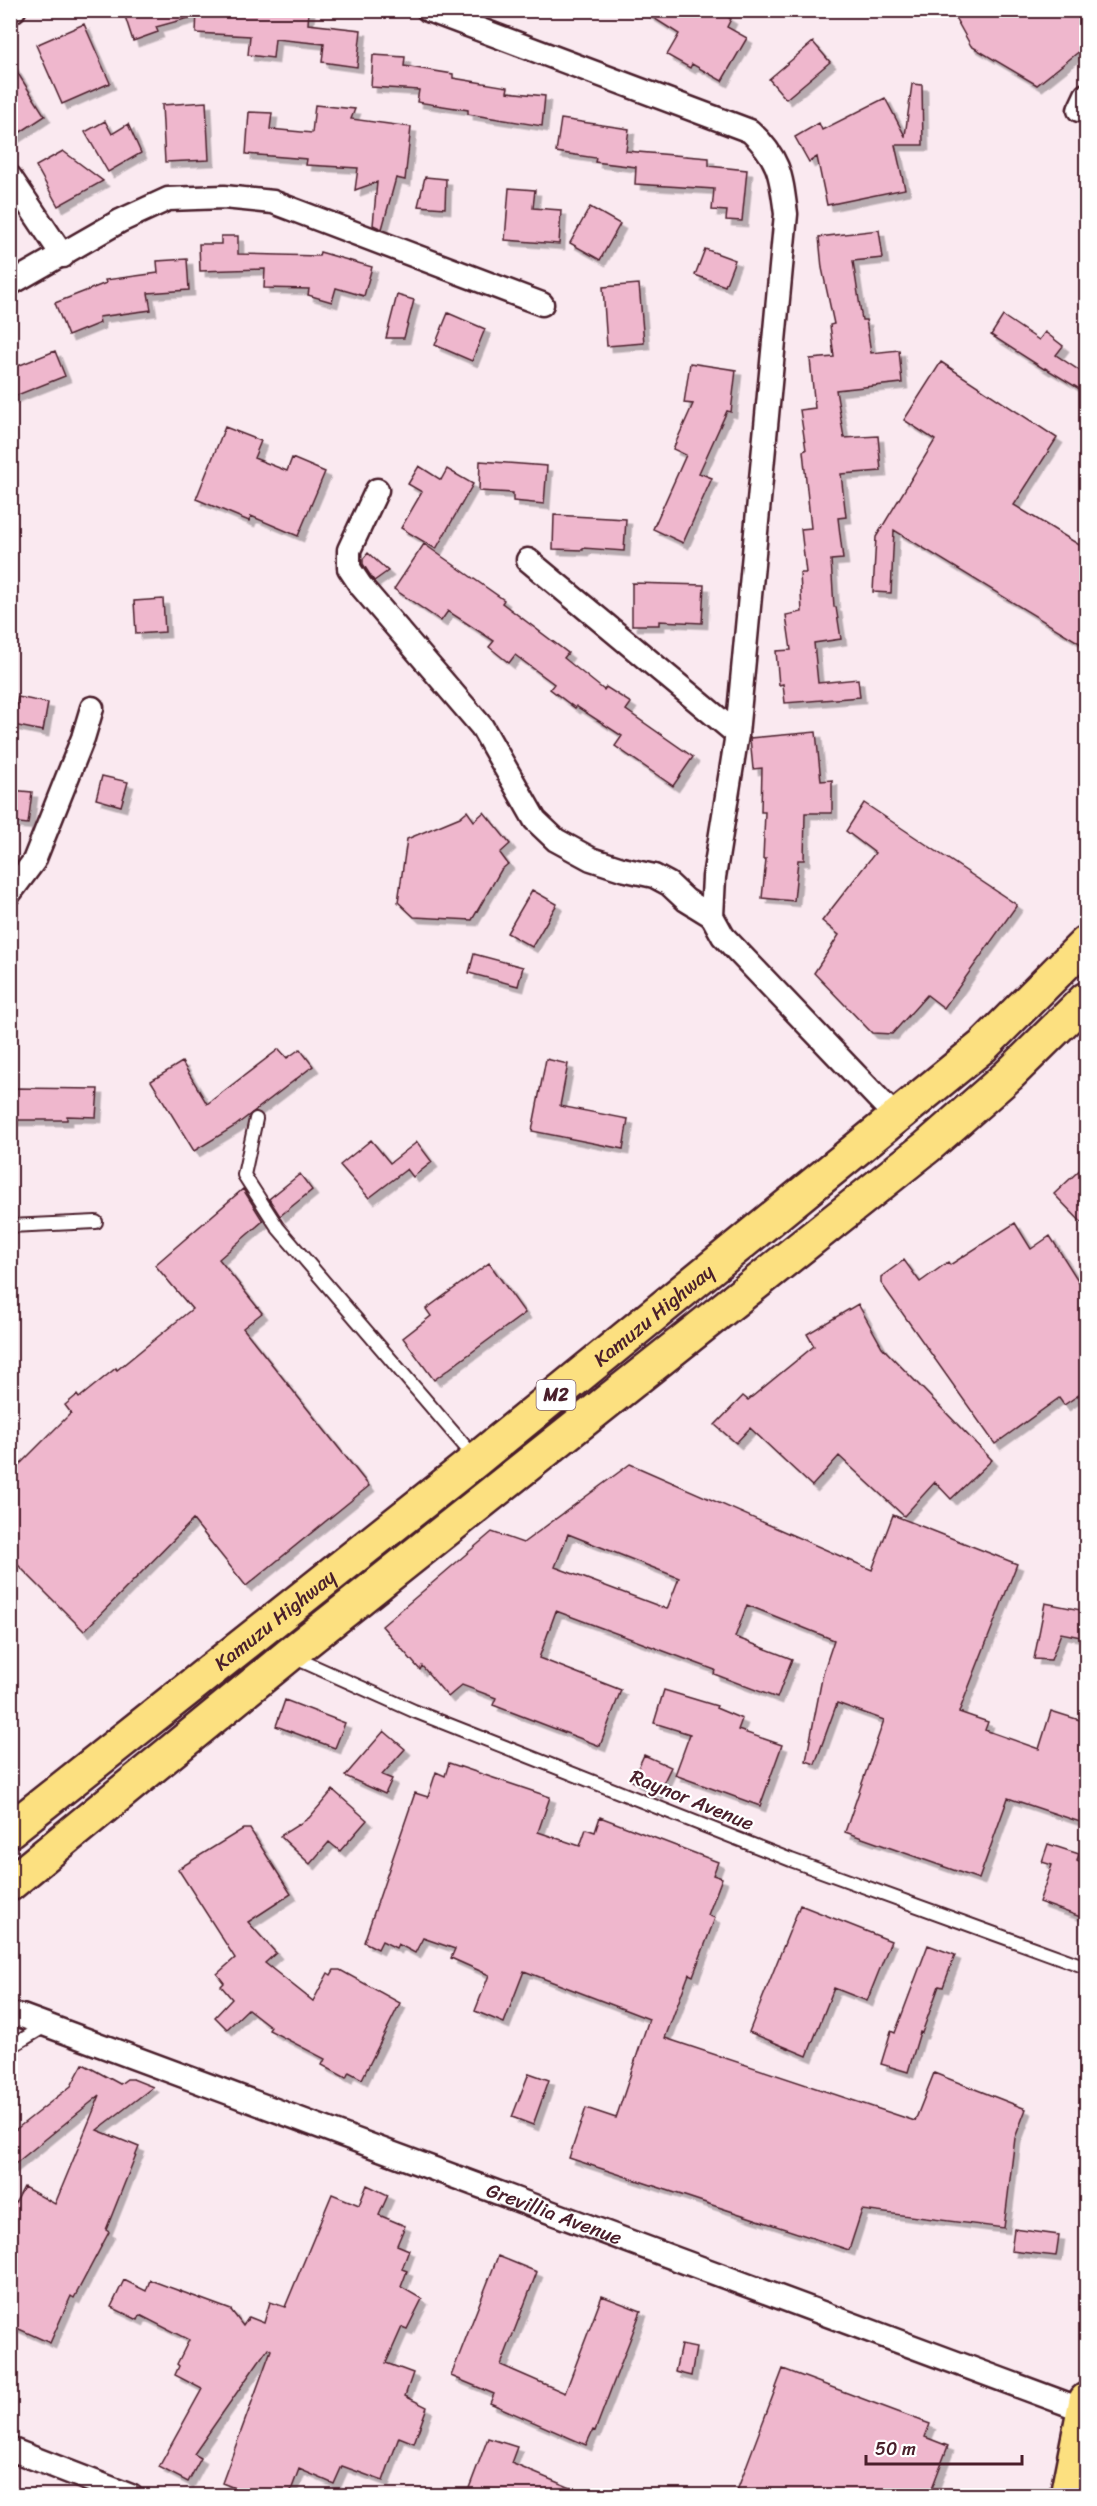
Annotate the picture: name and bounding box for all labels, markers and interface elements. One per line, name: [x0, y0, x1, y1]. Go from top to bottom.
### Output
street label: Kamuzu Highway: [585, 1254, 722, 1376]
road number: M2: [536, 1380, 576, 1410]
street label: Kamuzu Highway: [206, 1560, 344, 1680]
street label: Raynor Avenue: [625, 1759, 759, 1841]
street label: Grevillia Avenue: [481, 2172, 627, 2255]
scale bar: [866, 2428, 1022, 2466]
text: 50 m: [875, 2433, 916, 2465]

